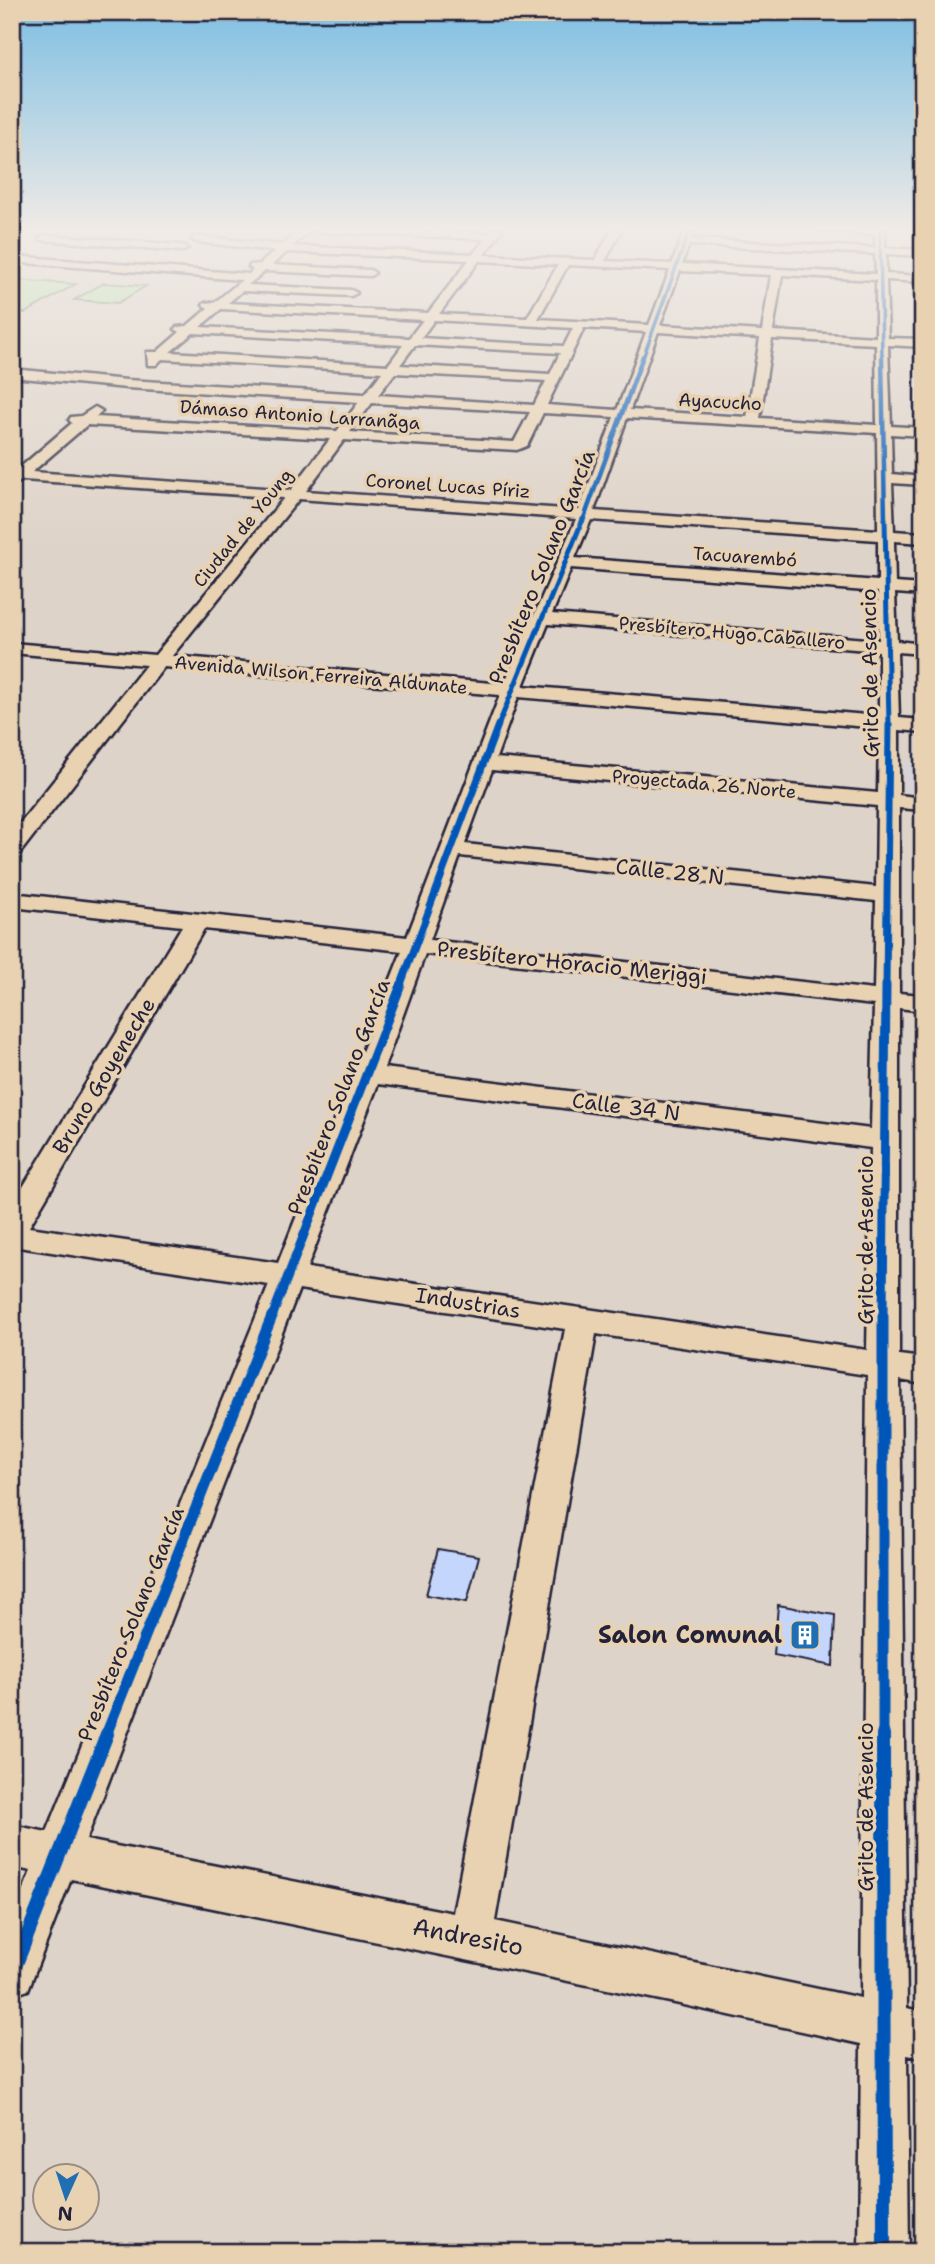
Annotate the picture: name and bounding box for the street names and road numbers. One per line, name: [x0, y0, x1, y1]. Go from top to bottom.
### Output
street label: Ayacucho: [678, 388, 762, 416]
street label: Dámaso Antonio Larranãga: [179, 395, 421, 435]
street label: Presbítero Solano García: [482, 445, 602, 689]
street label: Ciudad de Young: [188, 464, 298, 592]
street label: Coronel Lucas Píriz: [365, 468, 531, 504]
street label: Tacuarembó: [692, 541, 798, 573]
street label: Grito de Asencio: [855, 588, 885, 758]
street label: Presbítero Hugo Caballero: [618, 611, 846, 655]
street label: Avenida Wilson Ferreira Aldunate: [174, 650, 468, 700]
street label: Proyectada 26 Norte: [611, 764, 797, 804]
street label: Calle 28 N: [614, 852, 726, 892]
street label: Presbítero Horacio Meriggi: [436, 935, 708, 991]
street label: Presbítero Solano García: [281, 975, 397, 1219]
street label: Bruno Goyeneche: [46, 993, 162, 1159]
street label: Calle 34 N: [570, 1086, 682, 1128]
street label: Grito de Asencio: [852, 1155, 880, 1325]
street label: Industrias: [413, 1281, 523, 1325]
street label: Presbítero Solano García: [71, 1502, 191, 1746]
street label: Grito de Asencio: [852, 1722, 880, 1892]
street label: Andresito: [410, 1911, 526, 1963]

